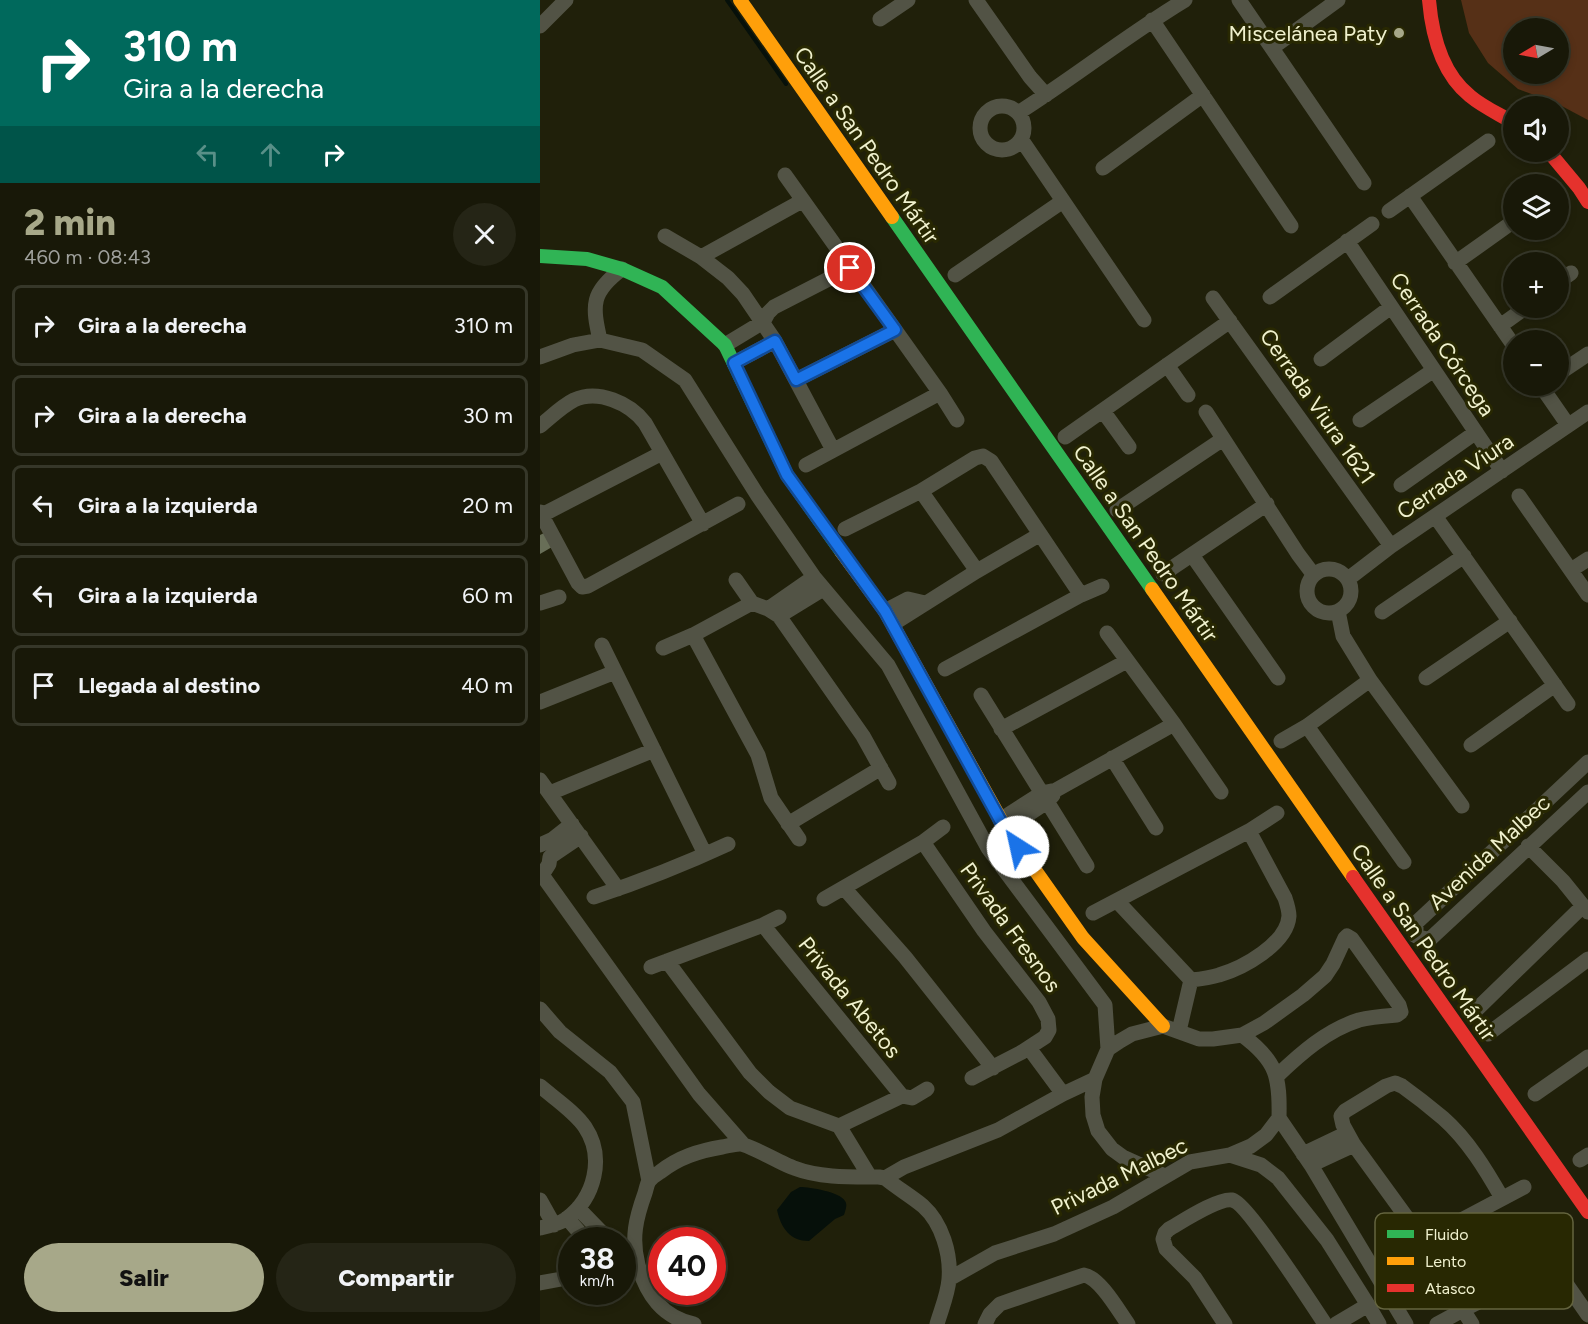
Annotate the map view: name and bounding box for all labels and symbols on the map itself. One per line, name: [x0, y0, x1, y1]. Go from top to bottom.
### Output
north arrow: [1503, 18, 1569, 84]
place label: Miscelánea Paty: [1229, 20, 1387, 47]
marker: Miscelánea Paty: [1392, 26, 1406, 40]
street label: Calle a San Pedro Mártir: [788, 42, 945, 250]
pin: [824, 242, 875, 293]
street label: Cerrada Córcega: [1385, 267, 1501, 421]
street label: Cerrada Viura 1621: [1254, 324, 1381, 489]
street label: Cerrada Viura: [1392, 428, 1519, 525]
street label: Calle a San Pedro Mártir: [1067, 440, 1224, 648]
street label: Avenida Malbec: [1423, 789, 1556, 916]
position arrow: [986, 815, 1050, 879]
street label: Calle a San Pedro Mártir: [1345, 839, 1502, 1047]
street label: Privada Fresnos: [954, 857, 1067, 997]
street label: Privada Abetos: [792, 931, 907, 1063]
street label: Privada Malbec: [1047, 1132, 1192, 1221]
legend: [1375, 1213, 1573, 1309]
text: Fluido: [1425, 1225, 1469, 1244]
speed limit sign: 40: [648, 1227, 726, 1305]
text: Lento: [1425, 1252, 1466, 1271]
text: Atasco: [1425, 1279, 1475, 1298]

